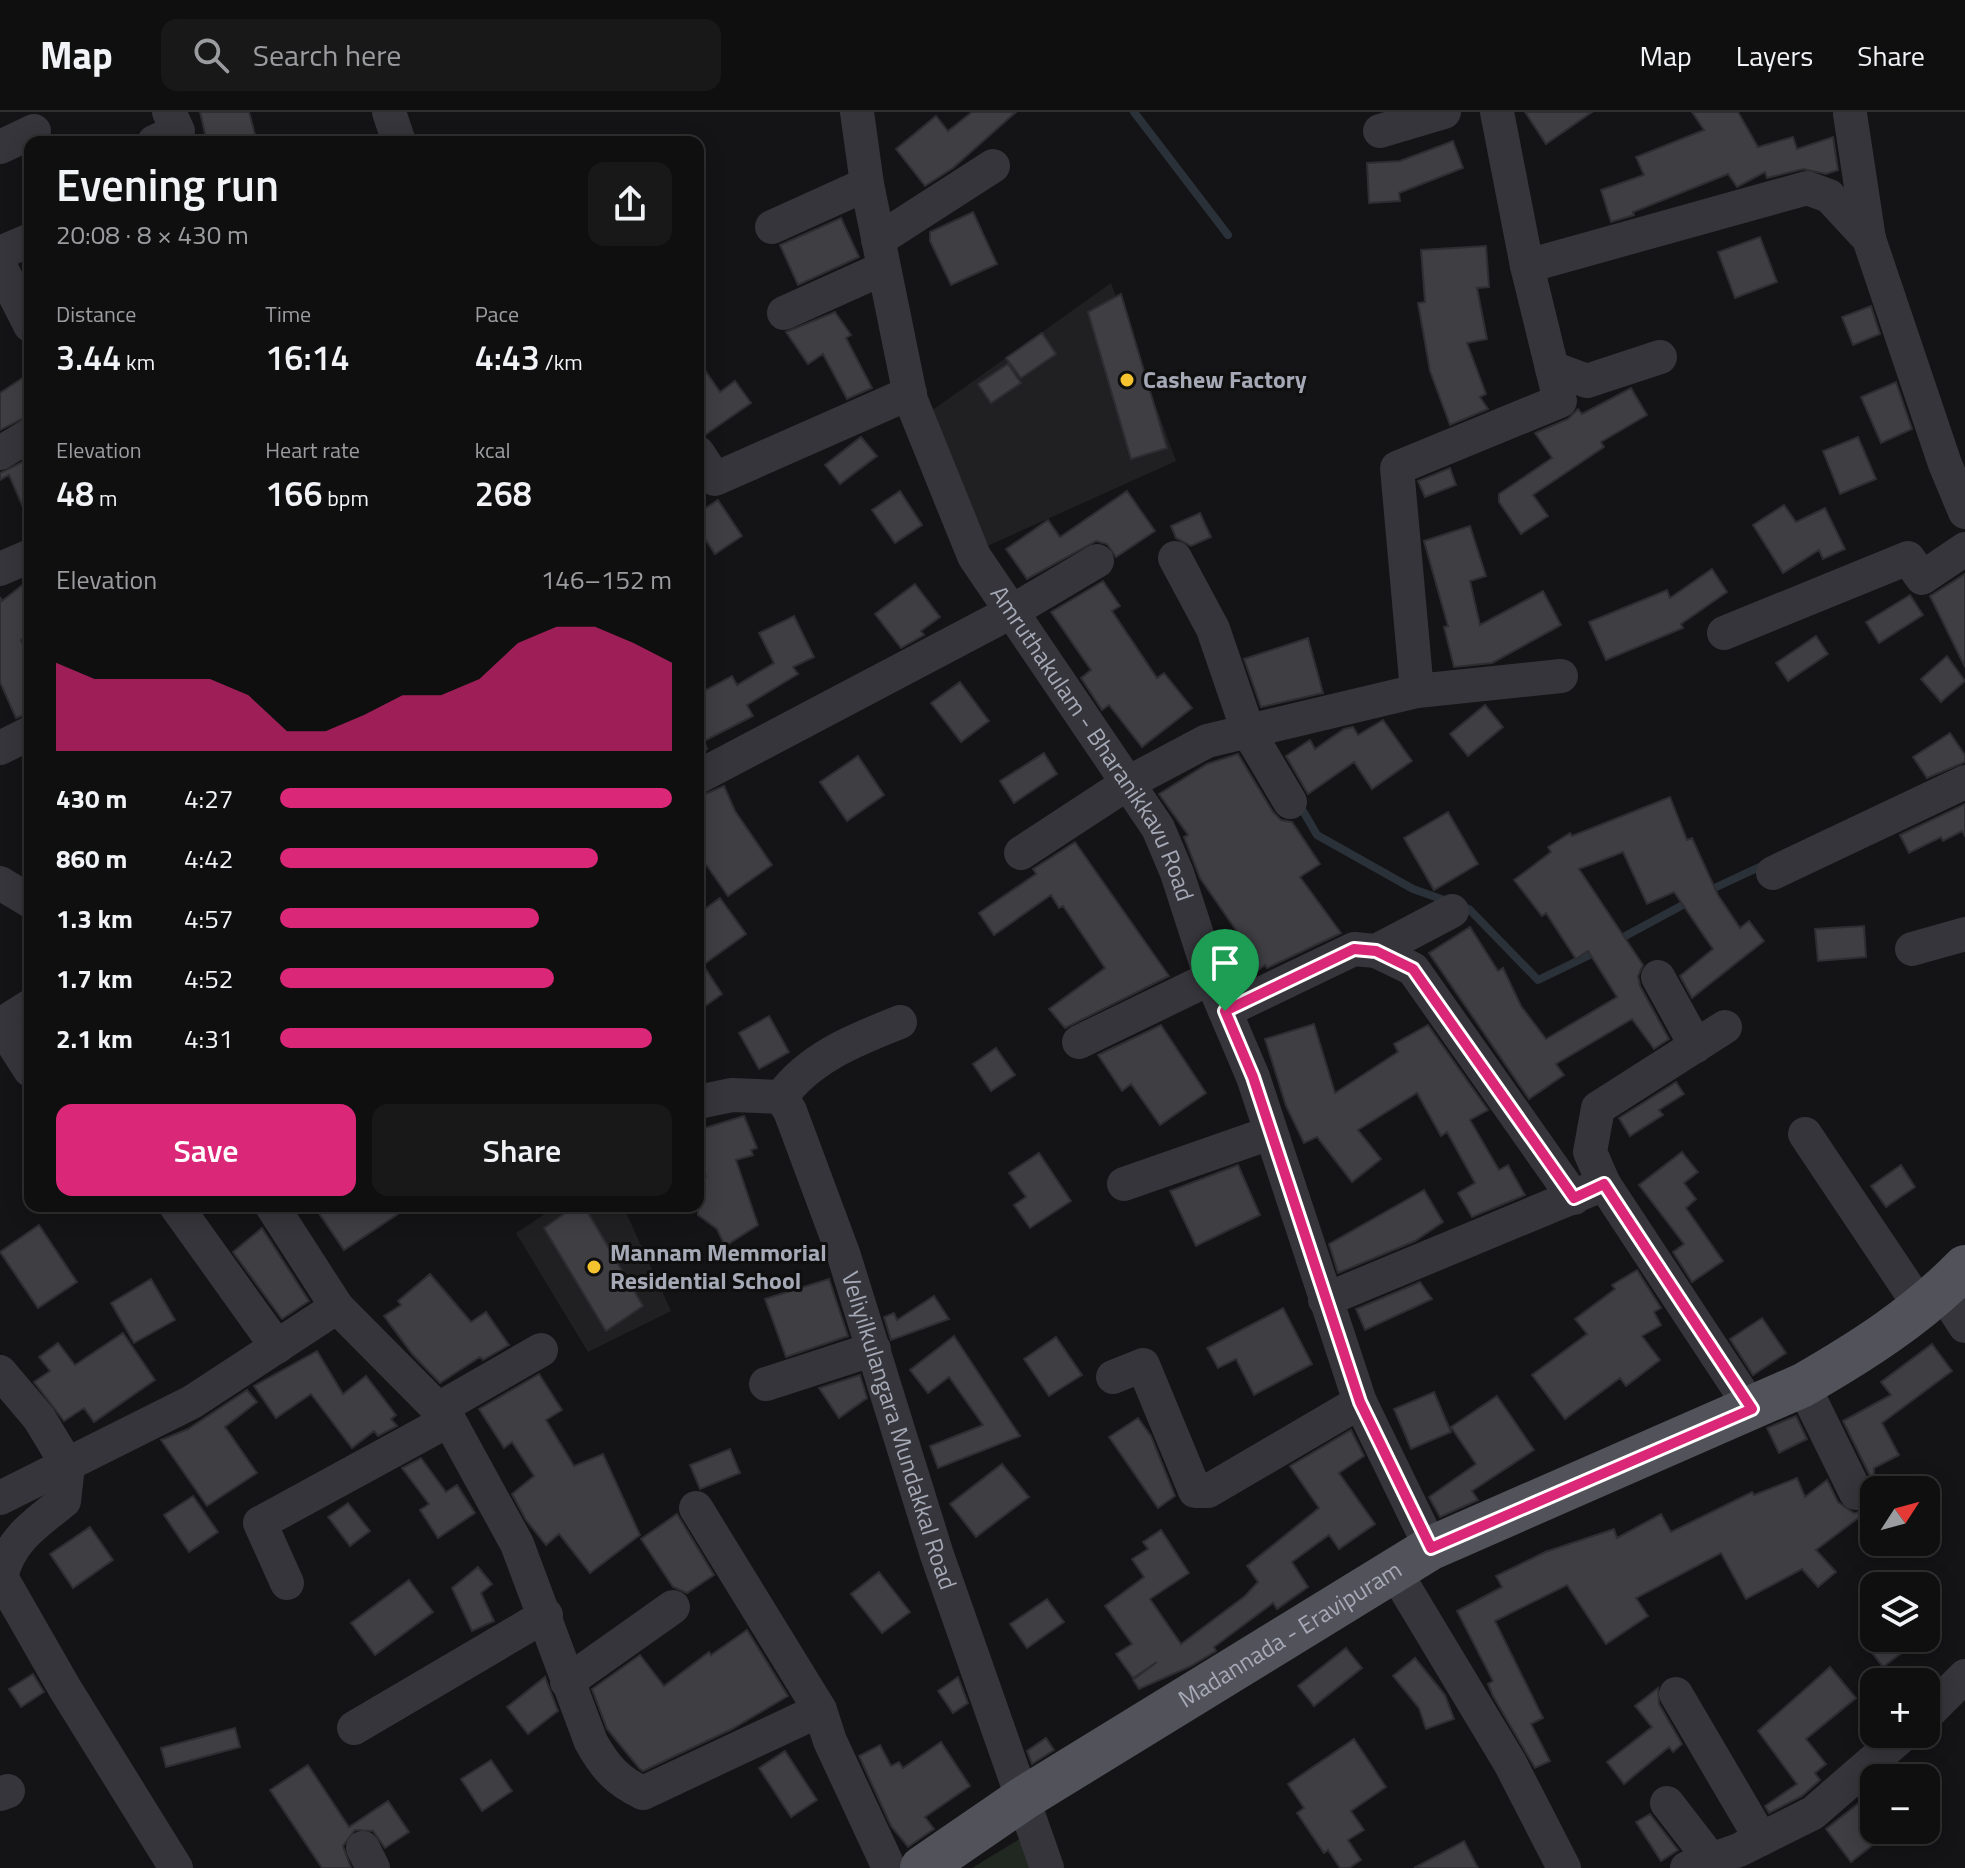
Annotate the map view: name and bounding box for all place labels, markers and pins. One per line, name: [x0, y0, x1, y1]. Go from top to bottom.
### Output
place label: Cashew Factory: [1143, 361, 1307, 397]
marker: Cashew Factory: [1118, 371, 1136, 389]
pin: [1191, 929, 1259, 1011]
place label: Mannam Memmorial Residential School: [610, 1234, 827, 1298]
marker: Mannam Memmorial Residential School: [585, 1258, 603, 1276]

